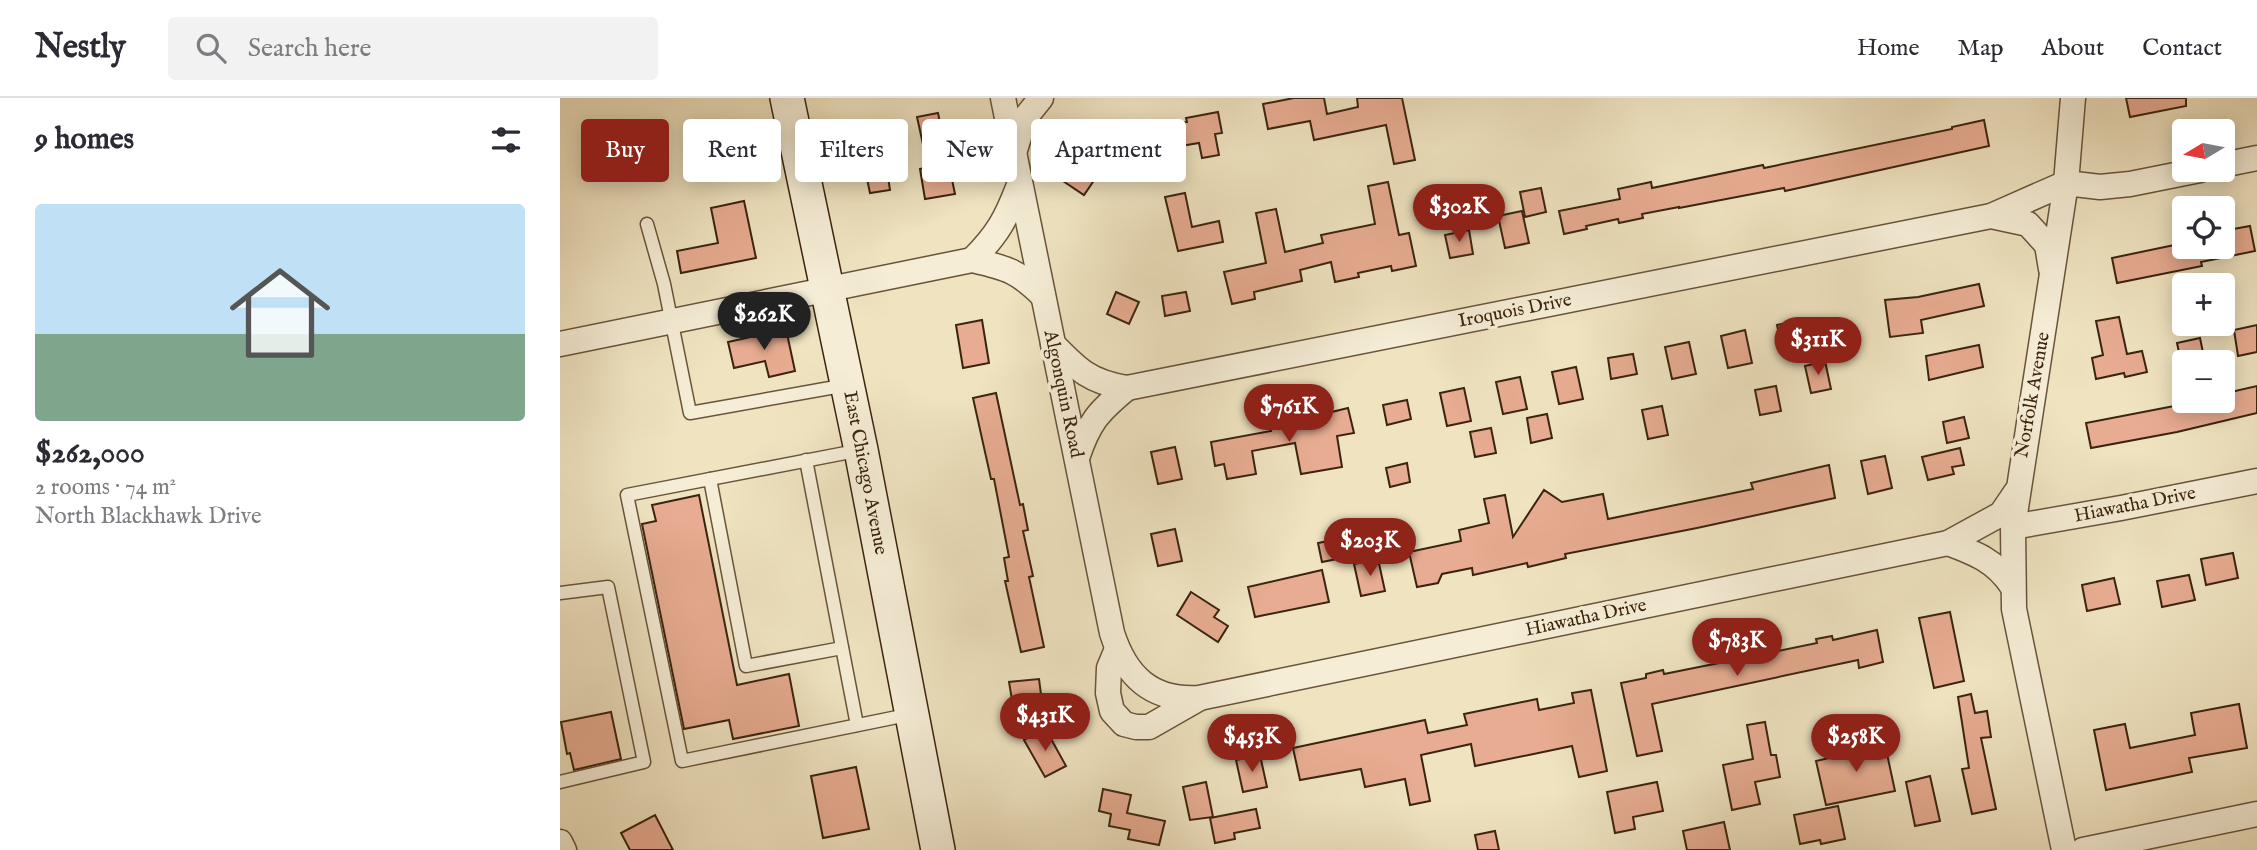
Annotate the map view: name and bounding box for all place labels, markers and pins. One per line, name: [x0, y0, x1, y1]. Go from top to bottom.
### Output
pin: $302K: [1410, 184, 1508, 244]
pin: $262K: [715, 292, 813, 352]
pin: $311K: [1769, 317, 1867, 377]
pin: $761K: [1240, 384, 1338, 444]
pin: $203K: [1321, 518, 1419, 578]
pin: $783K: [1688, 618, 1786, 678]
pin: $431K: [996, 694, 1094, 753]
pin: $453K: [1203, 714, 1301, 774]
pin: $258K: [1807, 714, 1905, 774]

